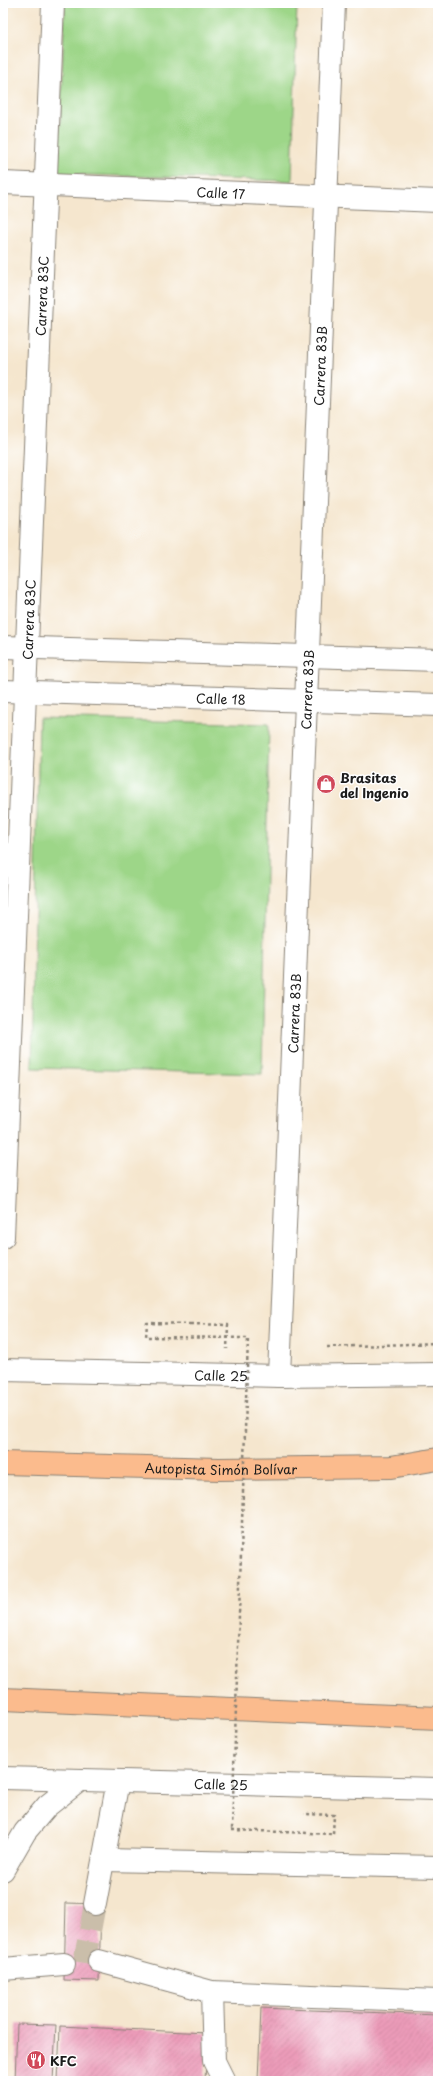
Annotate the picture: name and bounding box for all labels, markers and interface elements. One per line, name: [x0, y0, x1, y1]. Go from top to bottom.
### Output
street label: Calle 17: [196, 182, 246, 203]
street label: Carrera 83C: [30, 255, 52, 336]
street label: Carrera 83B: [308, 325, 331, 406]
street label: Carrera 83C: [17, 579, 39, 660]
street label: Carrera 83B: [295, 649, 318, 730]
street label: Calle 18: [196, 688, 246, 708]
place label: Brasitas del Ingenio: [340, 768, 409, 802]
shop icon: Brasitas del Ingenio: [315, 773, 337, 795]
street label: Carrera 83B: [282, 973, 305, 1054]
street label: Calle 25: [194, 1365, 248, 1385]
street label: Autopista Simón Bolívar: [144, 1457, 297, 1479]
street label: Calle 25: [194, 1773, 248, 1794]
restaurant icon: KFC: [25, 2049, 47, 2071]
place label: KFC: [50, 2051, 77, 2070]

